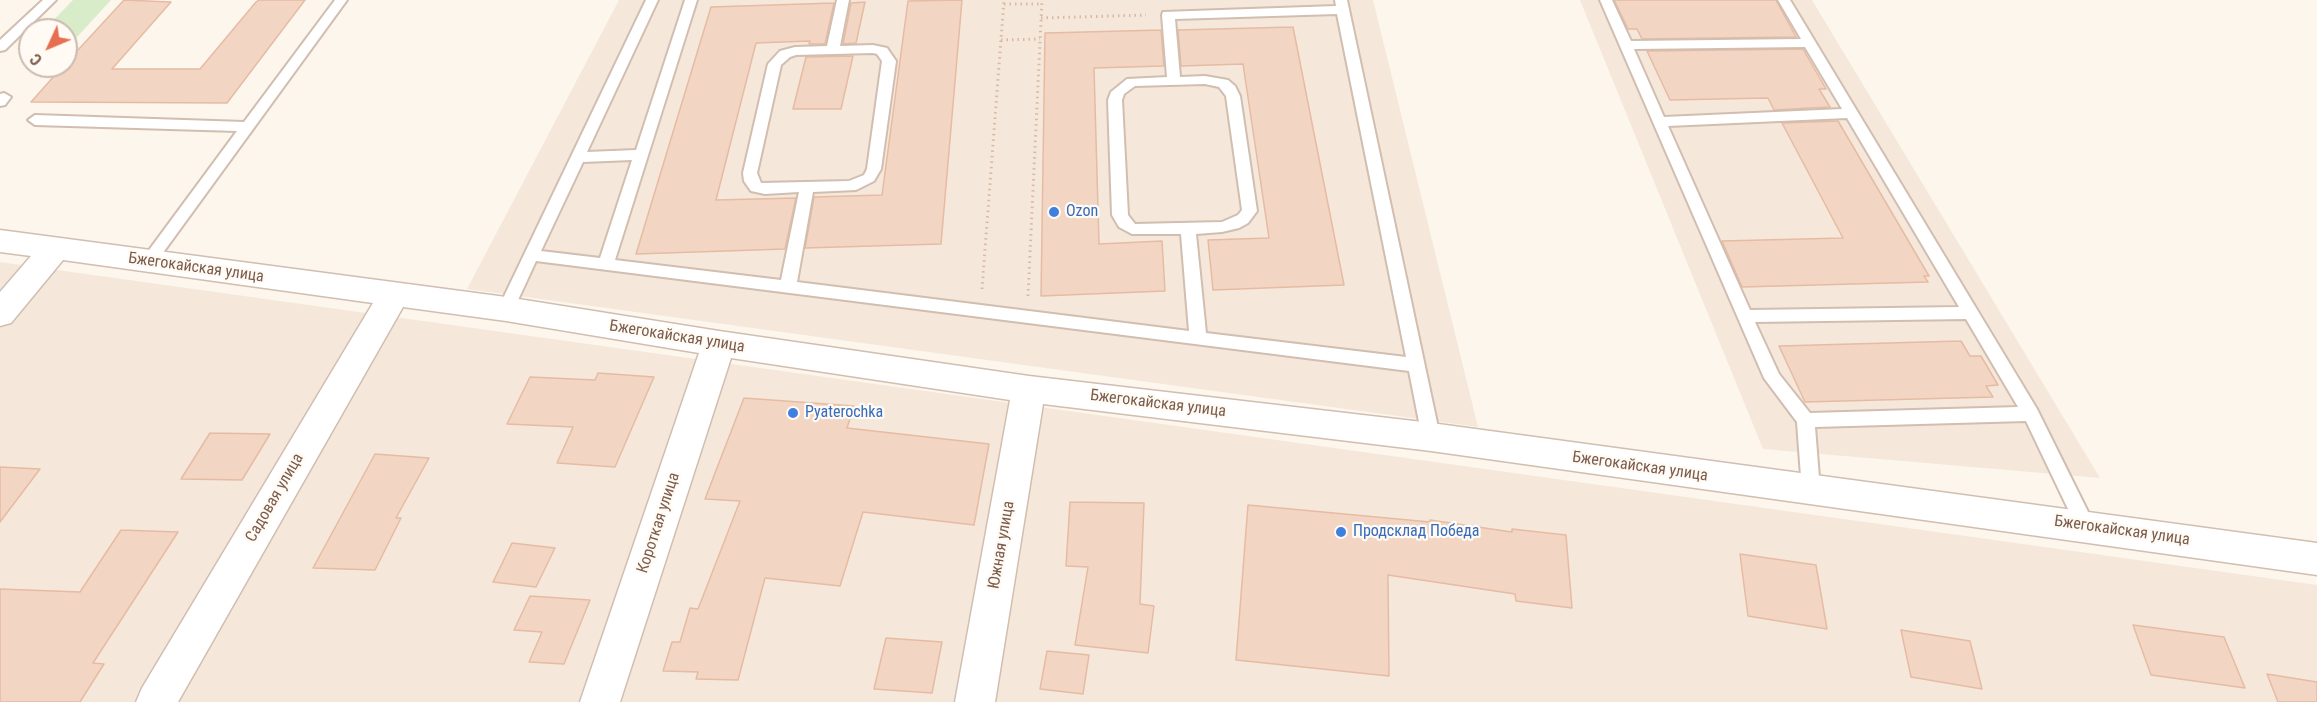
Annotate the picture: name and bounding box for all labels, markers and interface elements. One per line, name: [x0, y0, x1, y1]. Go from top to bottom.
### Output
north arrow: [18, 18, 78, 78]
text: С: [26, 50, 46, 69]
place label: Ozon: [1066, 202, 1098, 222]
marker: Ozon: [1047, 205, 1061, 219]
street label: Бжегокайская улица: [127, 249, 265, 287]
street label: Бжегокайская улица: [608, 317, 746, 357]
street label: Бжегокайская улица: [1089, 386, 1227, 422]
place label: Pyaterochka: [805, 403, 883, 423]
marker: Pyaterochka: [786, 406, 800, 420]
street label: Бжегокайская улица: [1571, 448, 1709, 486]
street label: Садовая улица: [242, 450, 308, 546]
street label: Короткая улица: [634, 470, 684, 576]
street label: Южная улица: [985, 500, 1019, 590]
street label: Бжегокайская улица: [2053, 512, 2191, 550]
place label: Продсклад Победа: [1353, 522, 1479, 542]
marker: Продсклад Победа: [1334, 525, 1348, 539]

